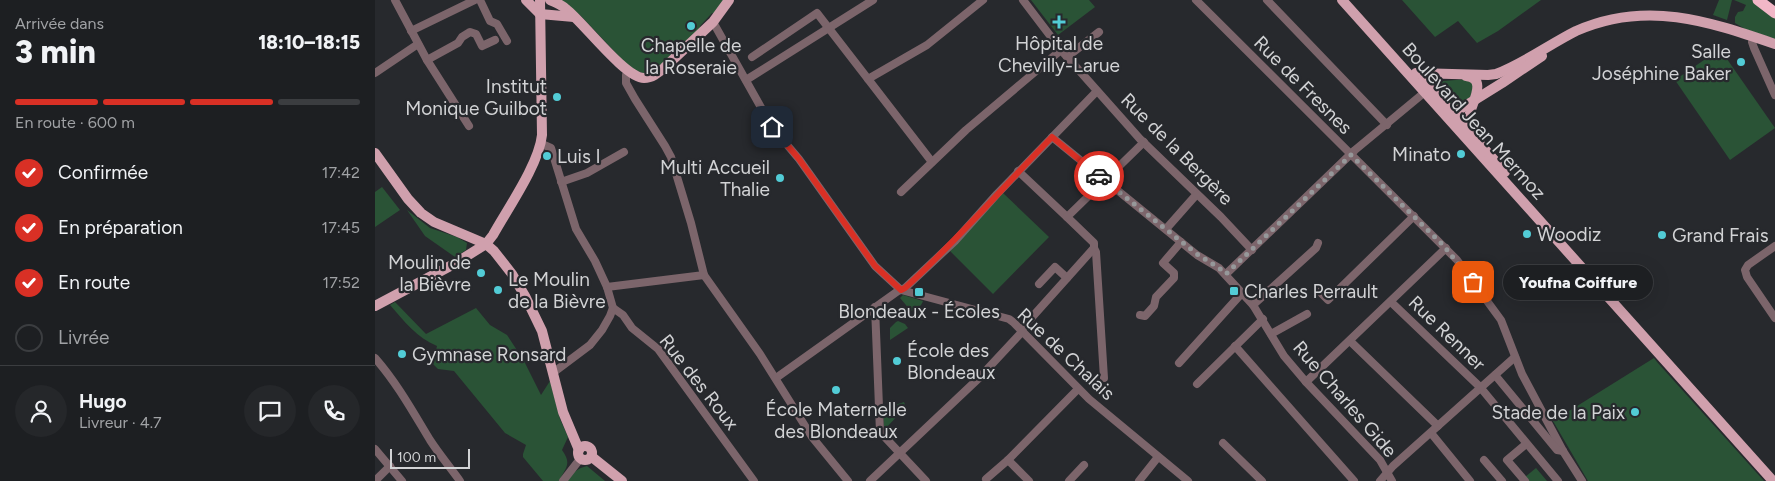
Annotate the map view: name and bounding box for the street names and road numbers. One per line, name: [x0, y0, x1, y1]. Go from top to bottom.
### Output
street label: Rue de Fresnes: [1249, 31, 1357, 139]
street label: Boulevard Jean Mermoz: [1397, 38, 1551, 204]
street label: Rue de la Bergère: [1116, 88, 1238, 210]
street label: Rue Renner: [1404, 291, 1491, 376]
street label: Rue de Chalais: [1012, 303, 1120, 405]
street label: Rue des Roux: [654, 330, 744, 434]
street label: Rue Charles Gide: [1288, 336, 1402, 462]

